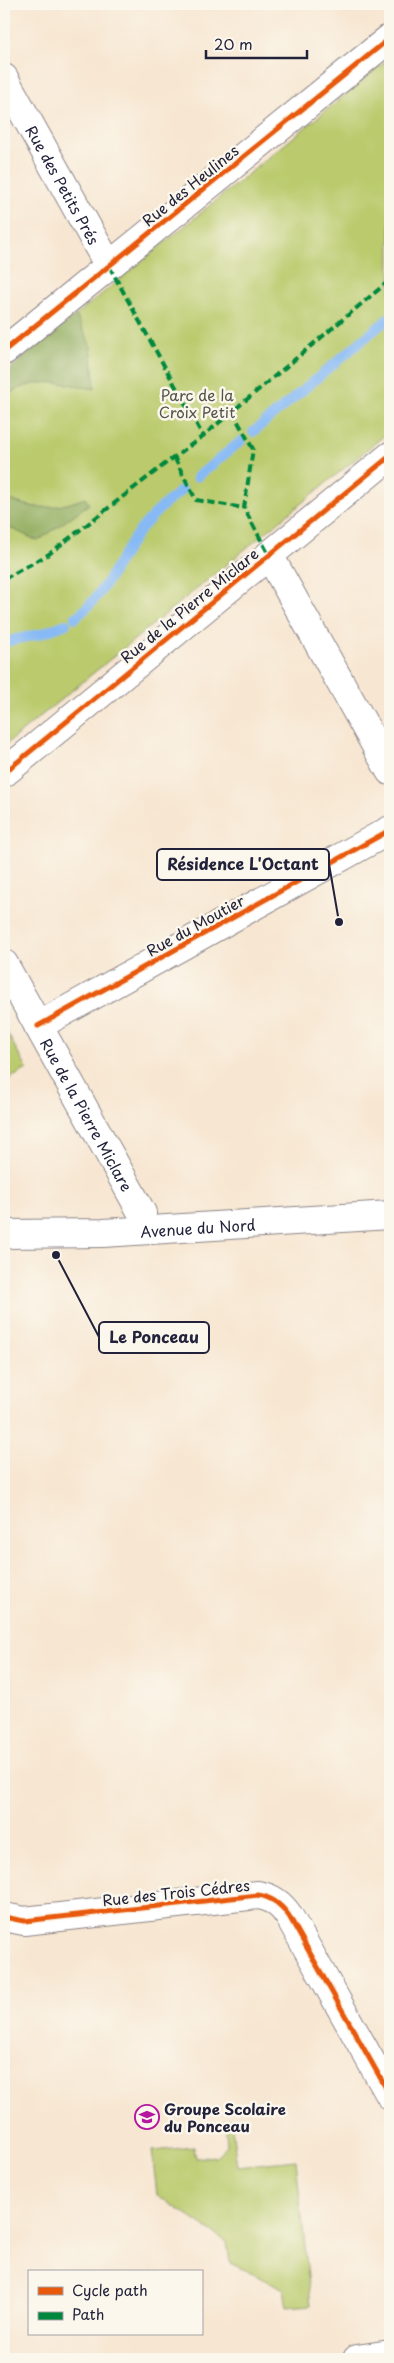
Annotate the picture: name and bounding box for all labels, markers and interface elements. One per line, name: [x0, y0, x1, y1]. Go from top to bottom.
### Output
scale bar: [206, 28, 308, 60]
text: 20 m: [214, 32, 253, 55]
street label: Rue des Petits Prés: [21, 121, 106, 249]
street label: Rue des Heulines: [137, 139, 243, 231]
park label: Parc de la Croix Petit: [159, 383, 235, 423]
street label: Rue de la Pierre Miclare: [115, 542, 263, 668]
callout: Résidence L'Octant: [157, 849, 329, 880]
text: Résidence L'Octant: [167, 851, 319, 875]
street label: Rue du Moutier: [142, 888, 248, 961]
street label: Rue de la Pierre Miclare: [36, 1034, 139, 1195]
street label: Avenue du Nord: [140, 1212, 256, 1242]
callout: Le Ponceau: [99, 1322, 209, 1353]
text: Le Ponceau: [109, 1324, 199, 1348]
street label: Rue des Trois Cédres: [101, 1873, 251, 1911]
place label: Groupe Scolaire du Ponceau: [164, 2097, 286, 2137]
school or university icon: Groupe Scolaire du Ponceau: [134, 2104, 160, 2130]
legend: [28, 2270, 202, 2336]
text: Cycle path: [72, 2278, 148, 2301]
text: Path: [72, 2302, 104, 2325]

